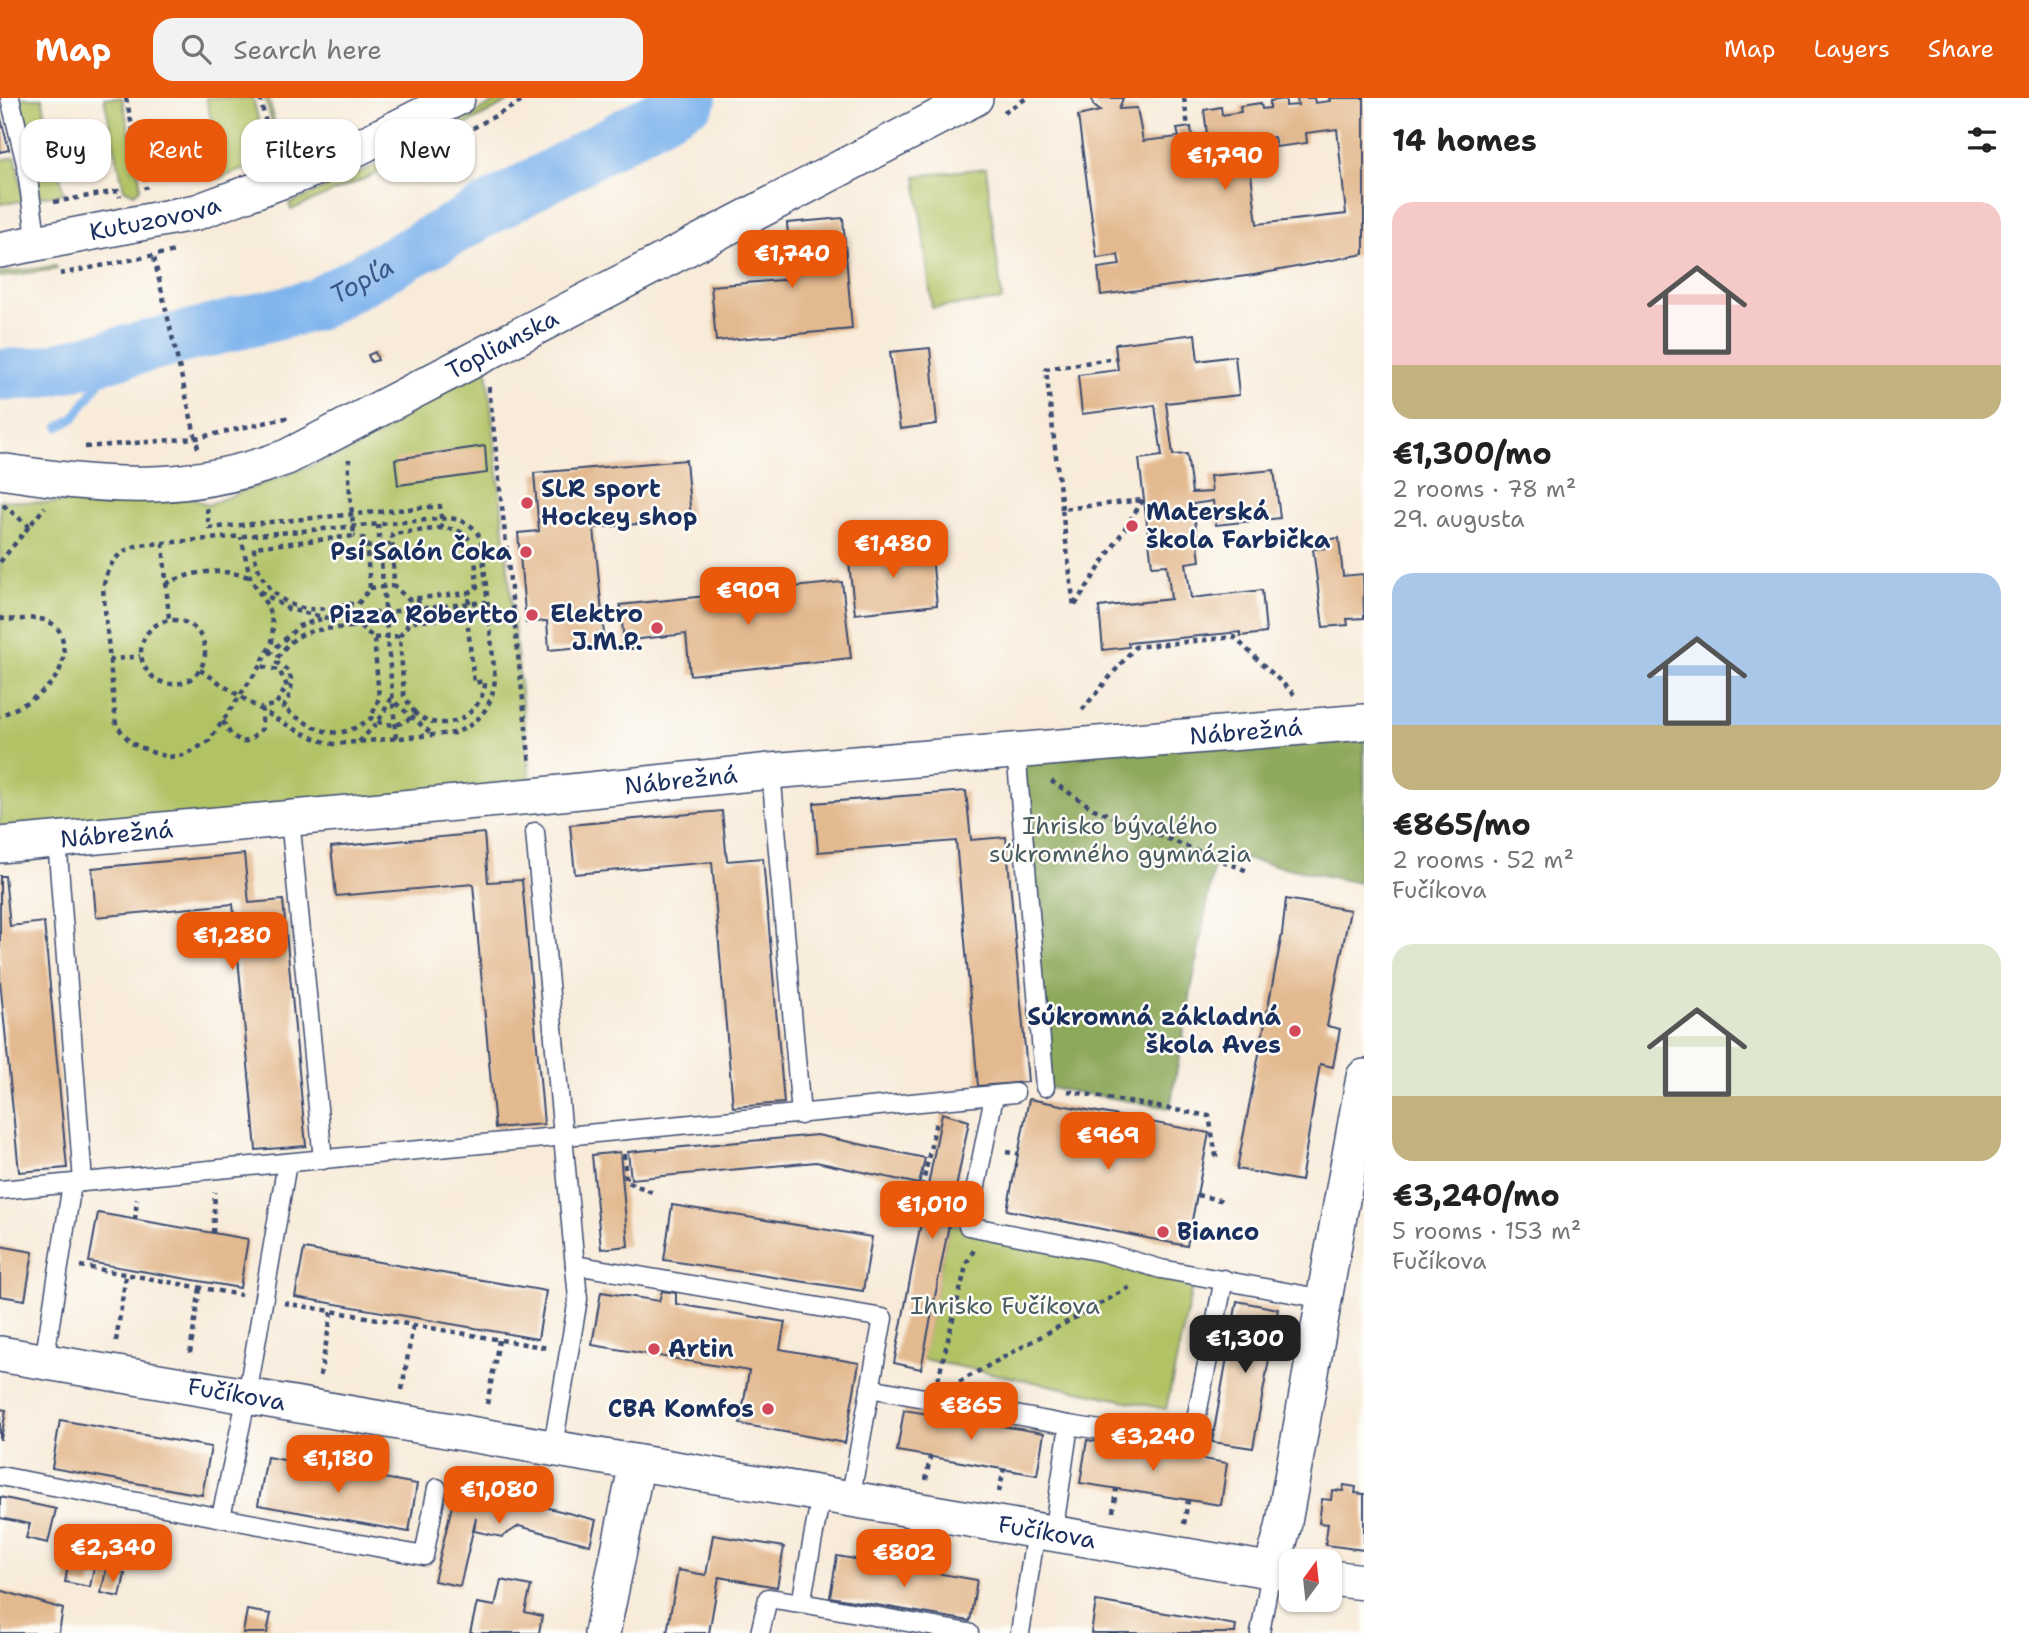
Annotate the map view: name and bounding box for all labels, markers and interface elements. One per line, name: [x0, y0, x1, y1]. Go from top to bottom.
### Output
search box: [153, 18, 643, 81]
text: Map: [35, 27, 111, 72]
icon: search: [177, 30, 215, 68]
text: Search here: [233, 32, 382, 67]
text: Map: [1724, 33, 1775, 65]
text: Layers: [1813, 33, 1890, 65]
text: Share: [1928, 33, 1994, 65]
chip: Buy: [21, 119, 111, 182]
chip: Rent: [125, 119, 227, 182]
chip: Filters: [241, 119, 361, 182]
chip: New: [375, 119, 475, 182]
text: 14 homes: [1392, 120, 1537, 161]
icon: filters: [1963, 121, 2001, 159]
pin: €1,790: [1168, 132, 1282, 192]
text: €1,790: [1187, 140, 1263, 170]
street label: Kutuzovova: [87, 189, 225, 248]
pin: €1,740: [735, 230, 849, 290]
text: €1,740: [754, 238, 830, 268]
icon: home: [1634, 247, 1760, 373]
water label: Topľa: [323, 248, 399, 311]
street label: Toplianska: [441, 302, 564, 387]
text: €1,300/mo: [1392, 433, 1552, 474]
place label: SLR sport Hockey shop: [541, 473, 697, 533]
text: 2 rooms · 78 m²: [1392, 474, 1576, 504]
marker: SLR sport Hockey shop: [519, 495, 535, 511]
place label: Materská škola Farbička: [1146, 496, 1331, 556]
text: 29. augusta: [1392, 504, 1525, 534]
marker: Materská škola Farbička: [1124, 518, 1140, 534]
pin: €1,480: [836, 520, 950, 580]
text: €1,480: [854, 528, 932, 558]
place label: Psí Salón Čoka: [330, 534, 513, 568]
marker: Psí Salón Čoka: [518, 544, 534, 560]
pin: €909: [707, 568, 789, 627]
text: €909: [716, 575, 780, 605]
place label: Elektro J.M.P.: [550, 598, 643, 658]
place label: Pizza Robertto: [329, 599, 518, 631]
marker: Pizza Robertto: [524, 607, 540, 623]
icon: home: [1634, 618, 1760, 744]
marker: Elektro J.M.P.: [649, 620, 665, 636]
street label: Nábrežná: [1188, 711, 1304, 752]
street label: Nábrežná: [623, 759, 739, 802]
text: €865/mo: [1392, 804, 1531, 845]
park label: Ihrisko bývalého súkromného gymnázia: [989, 810, 1251, 870]
street label: Nábrežná: [59, 813, 174, 855]
text: 2 rooms · 52 m²: [1392, 845, 1574, 875]
text: Fučíkova: [1392, 875, 1486, 905]
pin: €1,280: [175, 912, 289, 972]
text: €1,280: [193, 920, 271, 950]
icon: home: [1634, 989, 1760, 1115]
place label: Súkromná základná škola Aves: [1027, 1001, 1282, 1061]
marker: Súkromná základná škola Aves: [1287, 1023, 1303, 1039]
pin: €969: [1067, 1112, 1149, 1172]
text: €969: [1076, 1120, 1140, 1150]
text: €3,240/mo: [1392, 1175, 1560, 1216]
pin: €1,010: [875, 1182, 989, 1241]
text: €1,010: [896, 1189, 968, 1219]
place label: Bianco: [1177, 1216, 1259, 1248]
text: 5 rooms · 153 m²: [1392, 1216, 1581, 1246]
marker: Bianco: [1155, 1224, 1171, 1240]
text: Fučíkova: [1392, 1246, 1486, 1276]
park label: Ihrisko Fučíkova: [910, 1290, 1100, 1322]
pin: €1,300: [1188, 1316, 1302, 1375]
text: €1,300: [1206, 1323, 1284, 1353]
place label: Artin: [668, 1333, 734, 1365]
marker: Artin: [646, 1341, 662, 1357]
street label: Fučíkova: [185, 1370, 288, 1418]
pin: €865: [930, 1382, 1012, 1442]
text: €865: [940, 1390, 1002, 1420]
place label: CBA Komfos: [608, 1393, 754, 1425]
marker: CBA Komfos: [760, 1401, 776, 1417]
pin: €3,240: [1096, 1414, 1210, 1473]
text: €3,240: [1111, 1421, 1195, 1451]
pin: €1,180: [281, 1436, 395, 1495]
text: €1,180: [302, 1443, 374, 1473]
pin: €1,080: [442, 1466, 556, 1526]
text: €1,080: [460, 1474, 538, 1504]
street label: Fučíkova: [996, 1508, 1098, 1556]
pin: €2,340: [56, 1524, 170, 1584]
pin: €802: [863, 1530, 945, 1589]
text: €2,340: [70, 1532, 156, 1562]
text: €802: [872, 1537, 936, 1567]
north arrow: [1279, 1549, 1342, 1612]
map controls: [1279, 1549, 1342, 1612]

